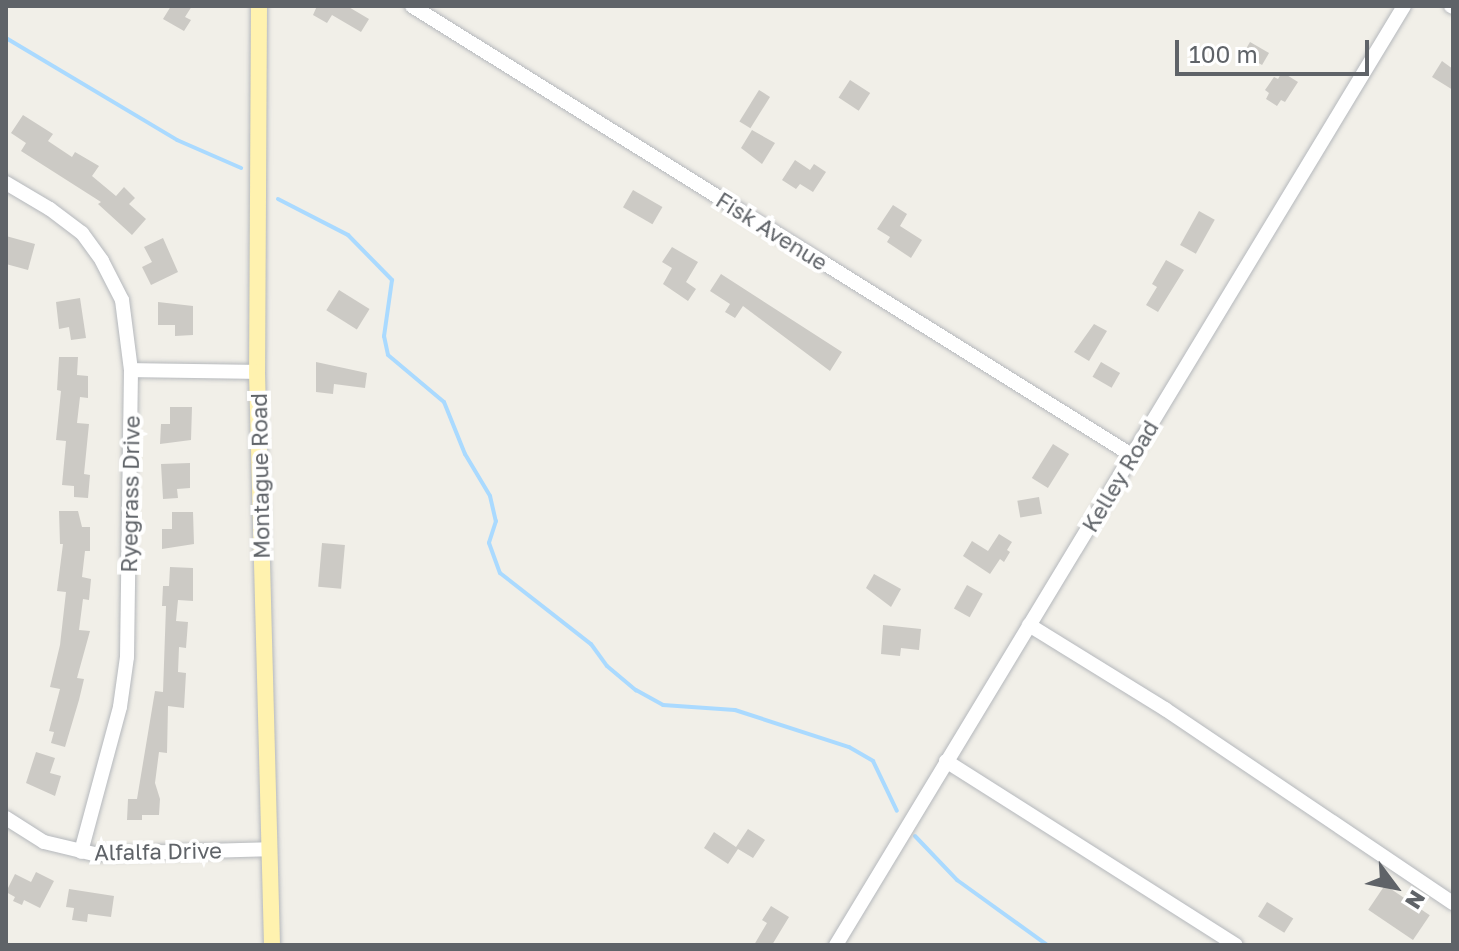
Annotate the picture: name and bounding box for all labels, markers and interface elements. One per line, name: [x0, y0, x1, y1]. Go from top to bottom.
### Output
scale bar: [1179, 24, 1373, 74]
text: 100 m: [1189, 39, 1258, 68]
street label: Fisk Avenue: [711, 186, 833, 276]
street label: Montague Road: [245, 393, 275, 559]
street label: Ryegrass Drive: [115, 415, 145, 573]
street label: Kelley Road: [1076, 415, 1164, 537]
street label: Alfalfa Drive: [94, 837, 222, 865]
north arrow: [1355, 847, 1435, 927]
text: N: [1400, 886, 1432, 914]

